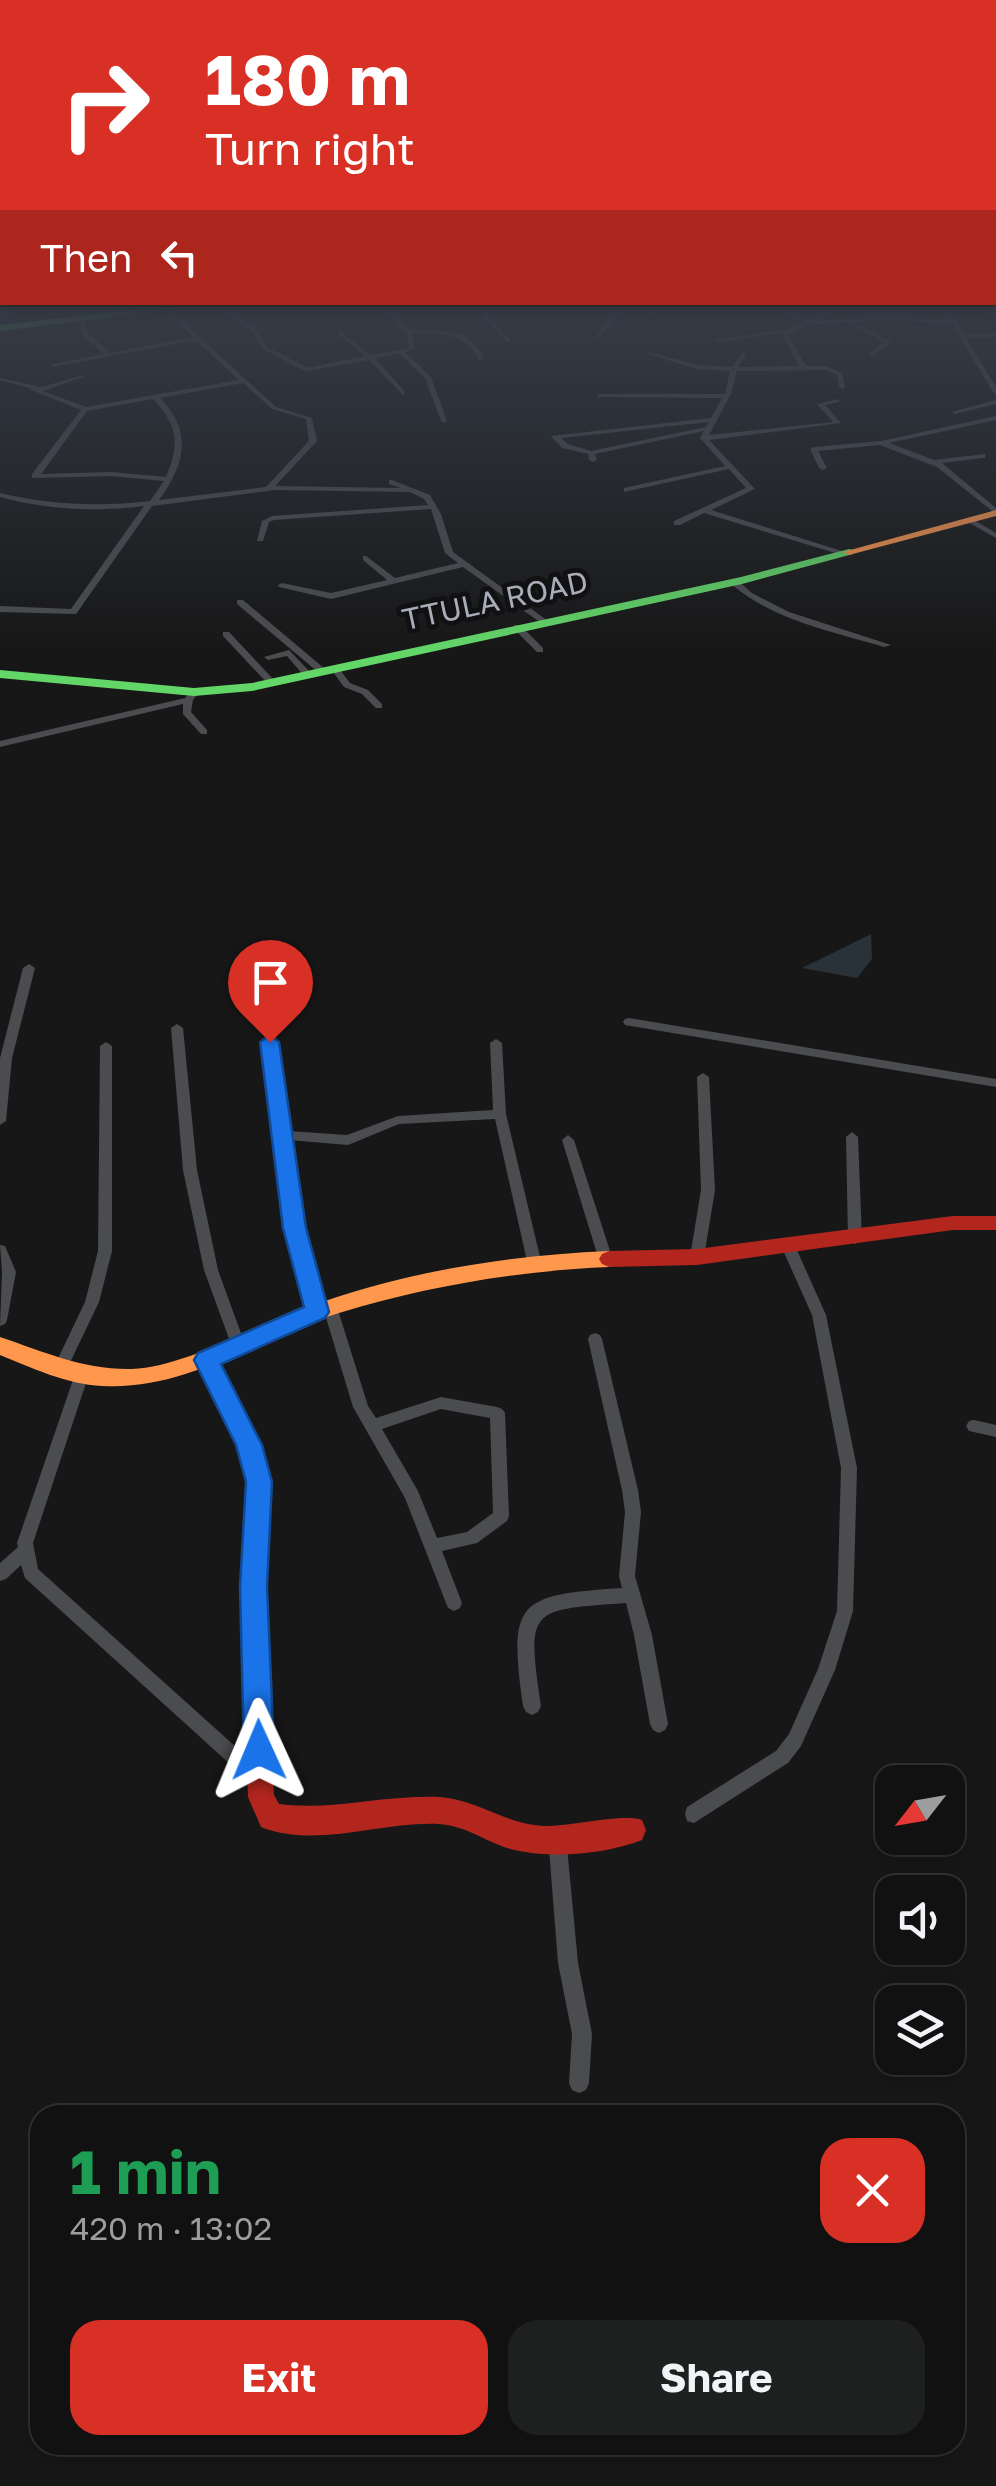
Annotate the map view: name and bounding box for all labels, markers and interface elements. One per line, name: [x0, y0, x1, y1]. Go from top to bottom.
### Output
text: 180 m: [205, 36, 410, 120]
icon: right: [40, 40, 170, 170]
text: Turn right: [205, 121, 415, 175]
icon: left: [152, 230, 207, 285]
text: Then: [40, 235, 132, 280]
street label: TTULA ROAD: [399, 563, 591, 637]
pin: [228, 940, 313, 1043]
icon: arrive: [243, 955, 298, 1010]
position arrow: [207, 1698, 311, 1802]
north arrow: [875, 1765, 965, 1855]
map controls: [875, 1765, 965, 2075]
button: sound: [875, 1875, 965, 1965]
button: layers: [875, 1985, 965, 2075]
text: 1 min: [70, 2135, 221, 2207]
button: close: [820, 2138, 925, 2243]
text: 420 m · 13:02: [70, 2209, 272, 2247]
button: Exit: [70, 2320, 488, 2435]
button: Share: [508, 2320, 925, 2435]

